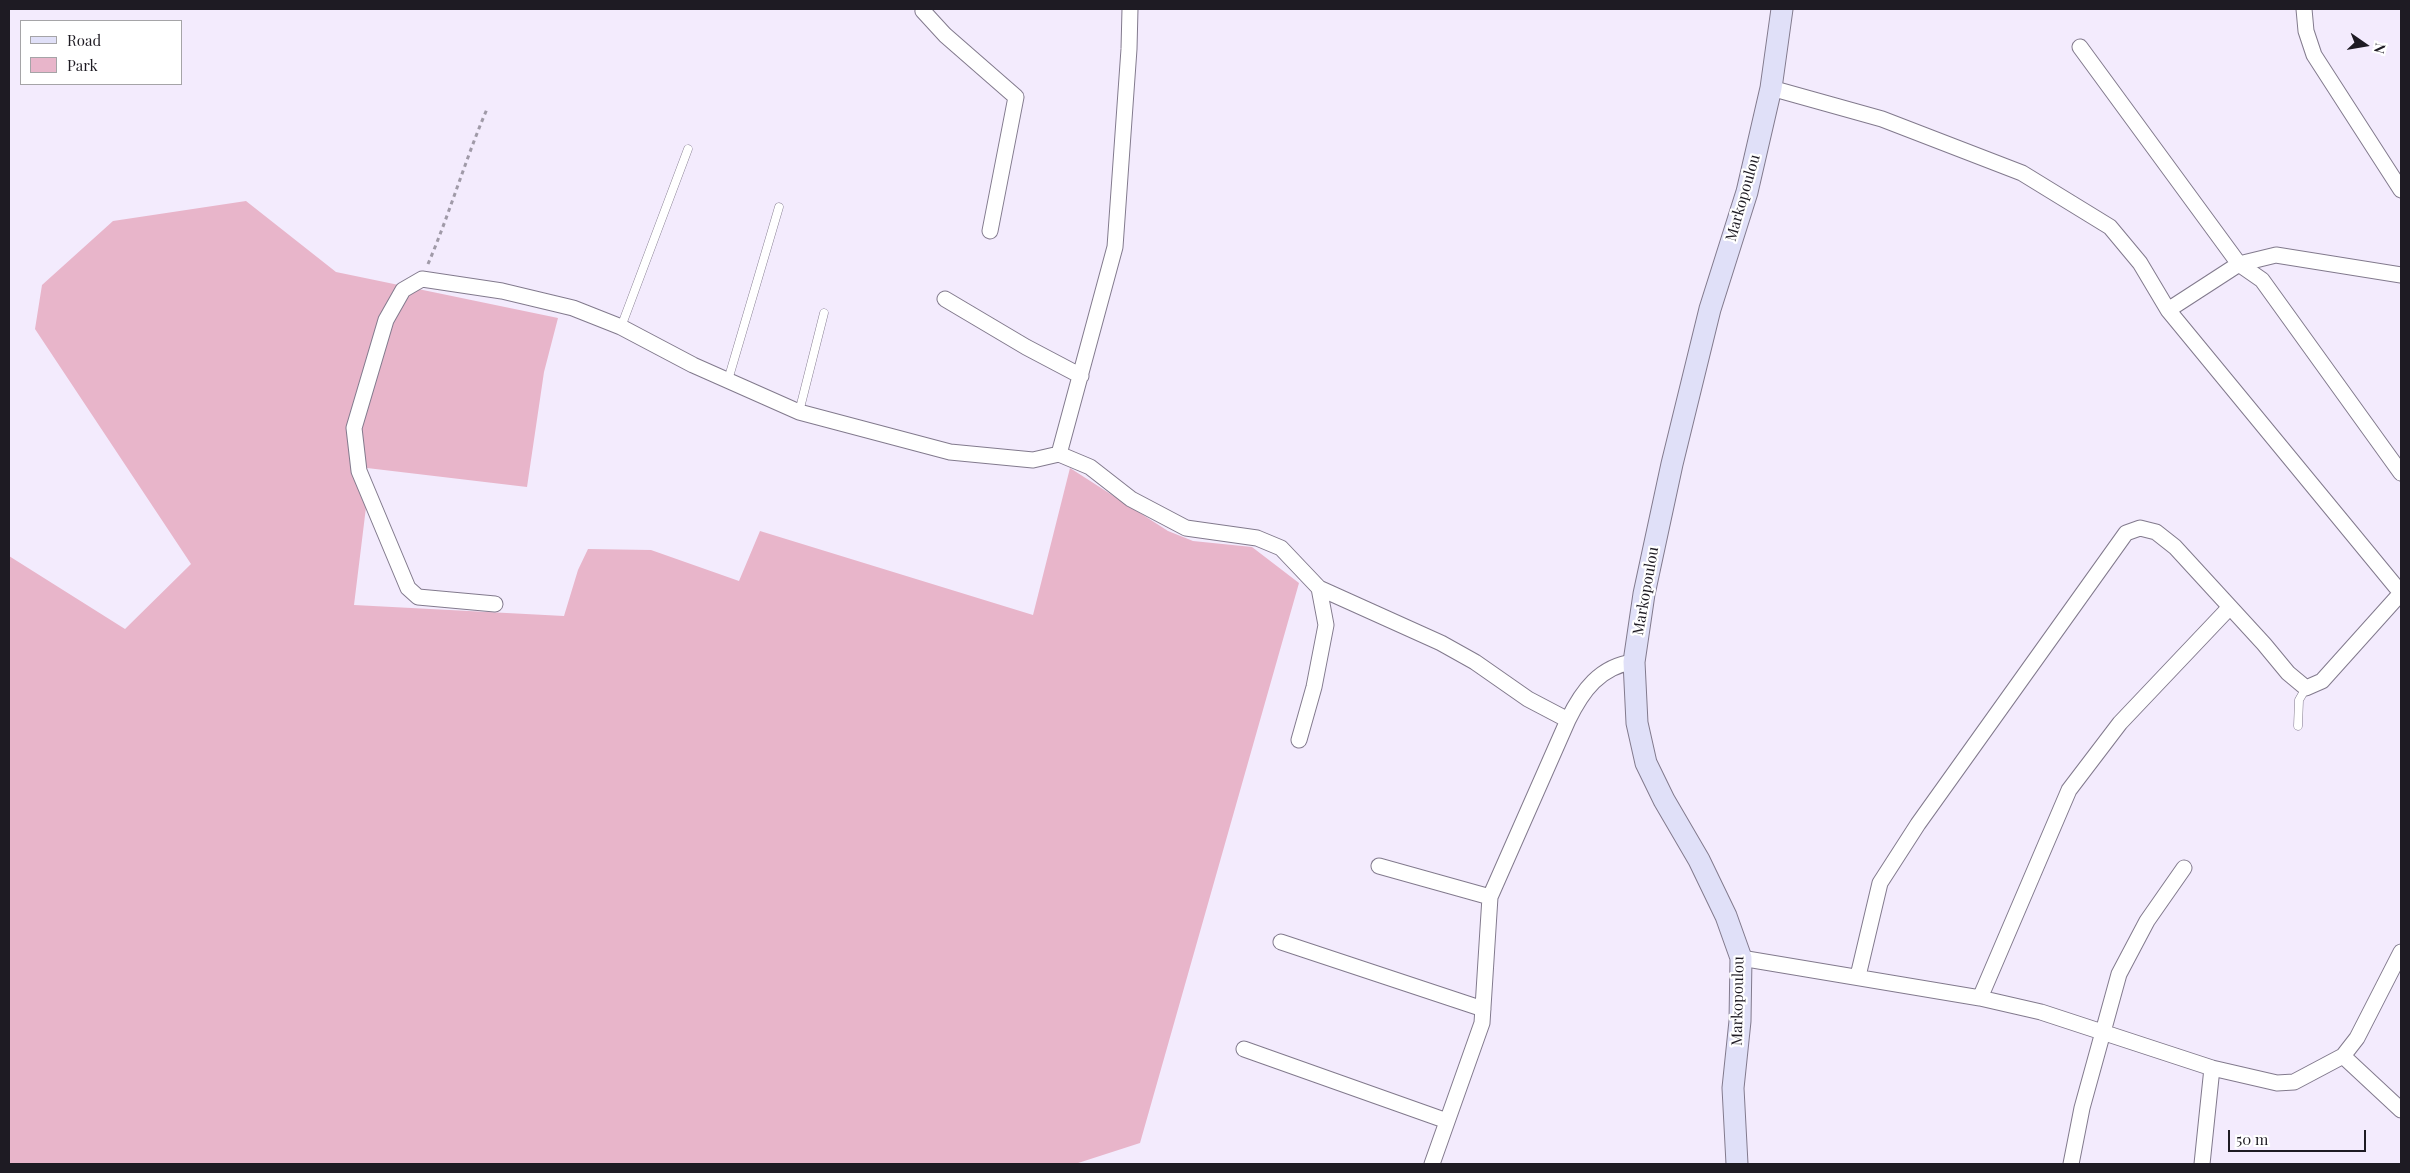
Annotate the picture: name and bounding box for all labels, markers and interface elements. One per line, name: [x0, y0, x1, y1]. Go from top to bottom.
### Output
legend: [20, 20, 182, 85]
north arrow: [2340, 20, 2390, 70]
text: Road: [67, 30, 101, 50]
text: N: [2370, 41, 2390, 56]
text: Park: [67, 55, 98, 75]
street label: Markopoulou: [1722, 152, 1764, 244]
street label: Markopoulou: [1629, 545, 1663, 637]
street label: Markopoulou: [1728, 956, 1748, 1046]
scale bar: [2230, 1120, 2368, 1152]
text: 50 m: [2236, 1129, 2268, 1149]

